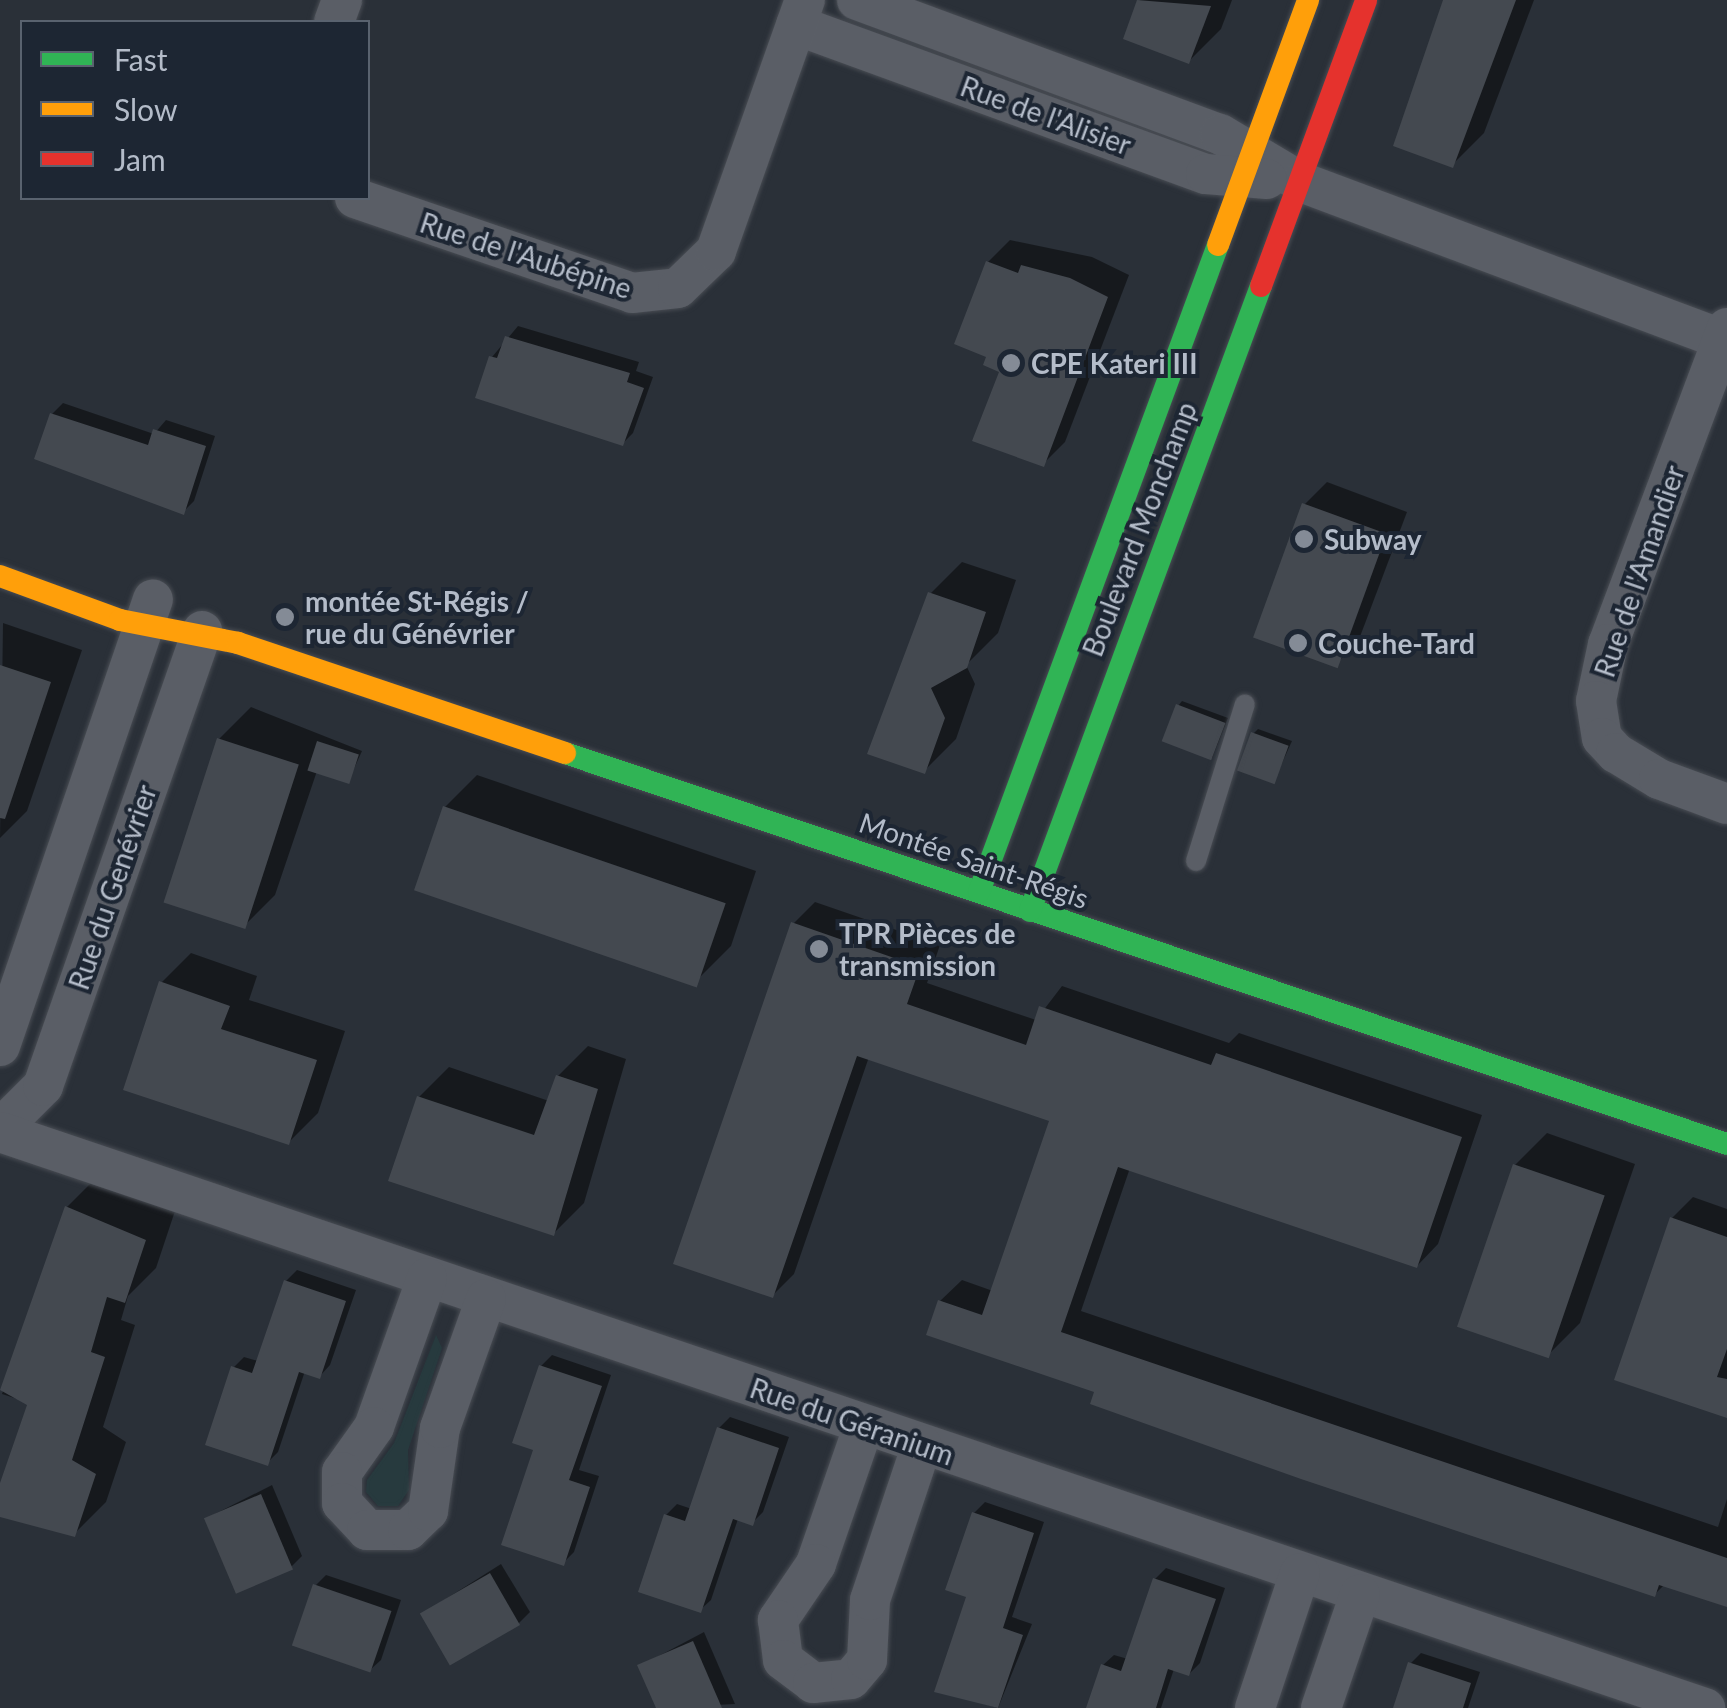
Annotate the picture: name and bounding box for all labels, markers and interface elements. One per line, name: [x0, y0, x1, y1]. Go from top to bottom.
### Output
legend: [20, 20, 370, 200]
text: Fast: [114, 41, 168, 77]
street label: Rue de l'Alisier: [956, 69, 1136, 161]
text: Slow: [114, 91, 177, 127]
text: Jam: [114, 141, 166, 177]
street label: Rue de l'Aubépine: [416, 205, 636, 305]
place label: CPE Kateri III: [1031, 346, 1197, 380]
marker: CPE Kateri III: [1000, 352, 1022, 374]
street label: Boulevard Monchamp: [1075, 397, 1203, 661]
street label: Rue de l'Amandier: [1587, 461, 1691, 681]
place label: Subway: [1324, 522, 1421, 556]
marker: Subway: [1293, 528, 1315, 550]
place label: montée St-Régis / rue du Génévrier: [305, 584, 529, 650]
marker: montée St-Régis / rue du Génévrier: [274, 606, 296, 628]
place label: Couche-Tard: [1318, 626, 1475, 660]
marker: Couche-Tard: [1287, 632, 1309, 654]
street label: Rue du Genévrier: [61, 780, 163, 994]
street label: Montée Saint-Régis: [855, 805, 1093, 915]
place label: TPR Pièces de transmission: [839, 916, 1015, 982]
marker: TPR Pièces de transmission: [808, 938, 830, 960]
street label: Rue du Géranium: [746, 1370, 958, 1472]

